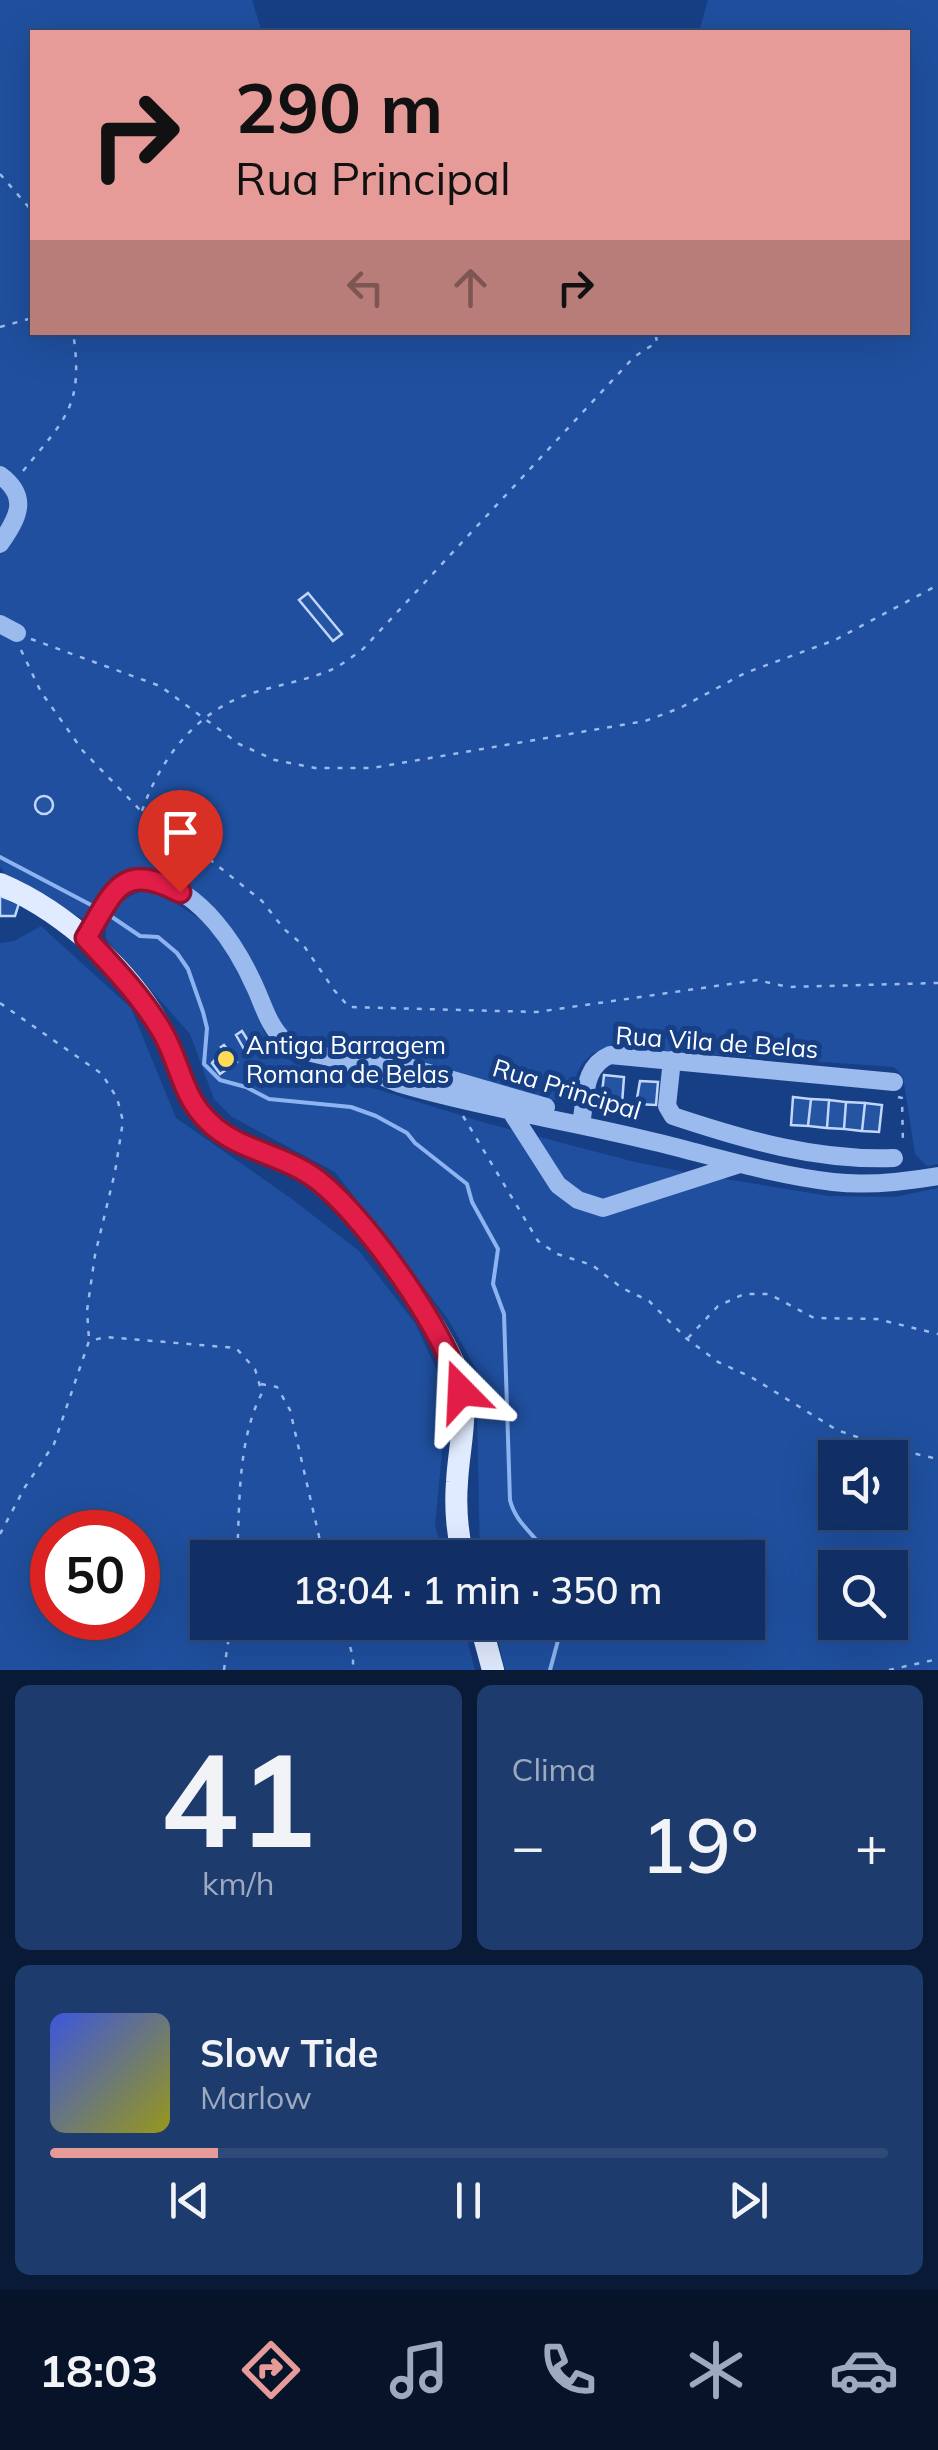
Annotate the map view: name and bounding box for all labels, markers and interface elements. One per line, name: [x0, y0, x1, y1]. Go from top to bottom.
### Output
text: 290 m: [235, 63, 443, 151]
icon: right: [70, 70, 200, 200]
text: Rua Principal: [235, 150, 511, 206]
icon: left: [338, 260, 393, 315]
icon: ahead: [443, 260, 498, 315]
icon: right: [548, 260, 603, 315]
pin: [138, 790, 223, 893]
icon: arrive: [153, 805, 208, 860]
street label: Rua Vila de Belas: [615, 1019, 819, 1064]
place label: Antiga Barragem Romana de Belas: [246, 1029, 450, 1089]
marker: Antiga Barragem Romana de Belas: [215, 1048, 237, 1070]
street label: Rua Principal: [489, 1051, 645, 1126]
position arrow: [409, 1339, 513, 1443]
map controls: [818, 1440, 908, 1640]
button: sound: [818, 1440, 908, 1530]
speed limit sign: 50: [30, 1510, 160, 1640]
button: search: [818, 1550, 908, 1640]
text: 18:04 · 1 min · 350 m: [292, 1566, 663, 1614]
text: 41: [160, 1716, 316, 1880]
text: Clima: [512, 1749, 596, 1789]
text: 19°: [641, 1798, 759, 1892]
text: −: [512, 1811, 545, 1880]
text: +: [855, 1811, 888, 1880]
text: km/h: [202, 1863, 274, 1903]
text: Slow Tide: [200, 2029, 378, 2077]
text: Marlow: [200, 2077, 312, 2117]
icon: previous: [162, 2173, 217, 2228]
icon: pause: [441, 2173, 496, 2228]
icon: next: [721, 2173, 776, 2228]
icon: directions: [236, 2335, 306, 2405]
icon: music: [384, 2335, 454, 2405]
icon: phone: [533, 2335, 603, 2405]
icon: climate: [681, 2335, 751, 2405]
icon: car: [829, 2335, 899, 2405]
text: 18:03: [39, 2342, 158, 2398]

